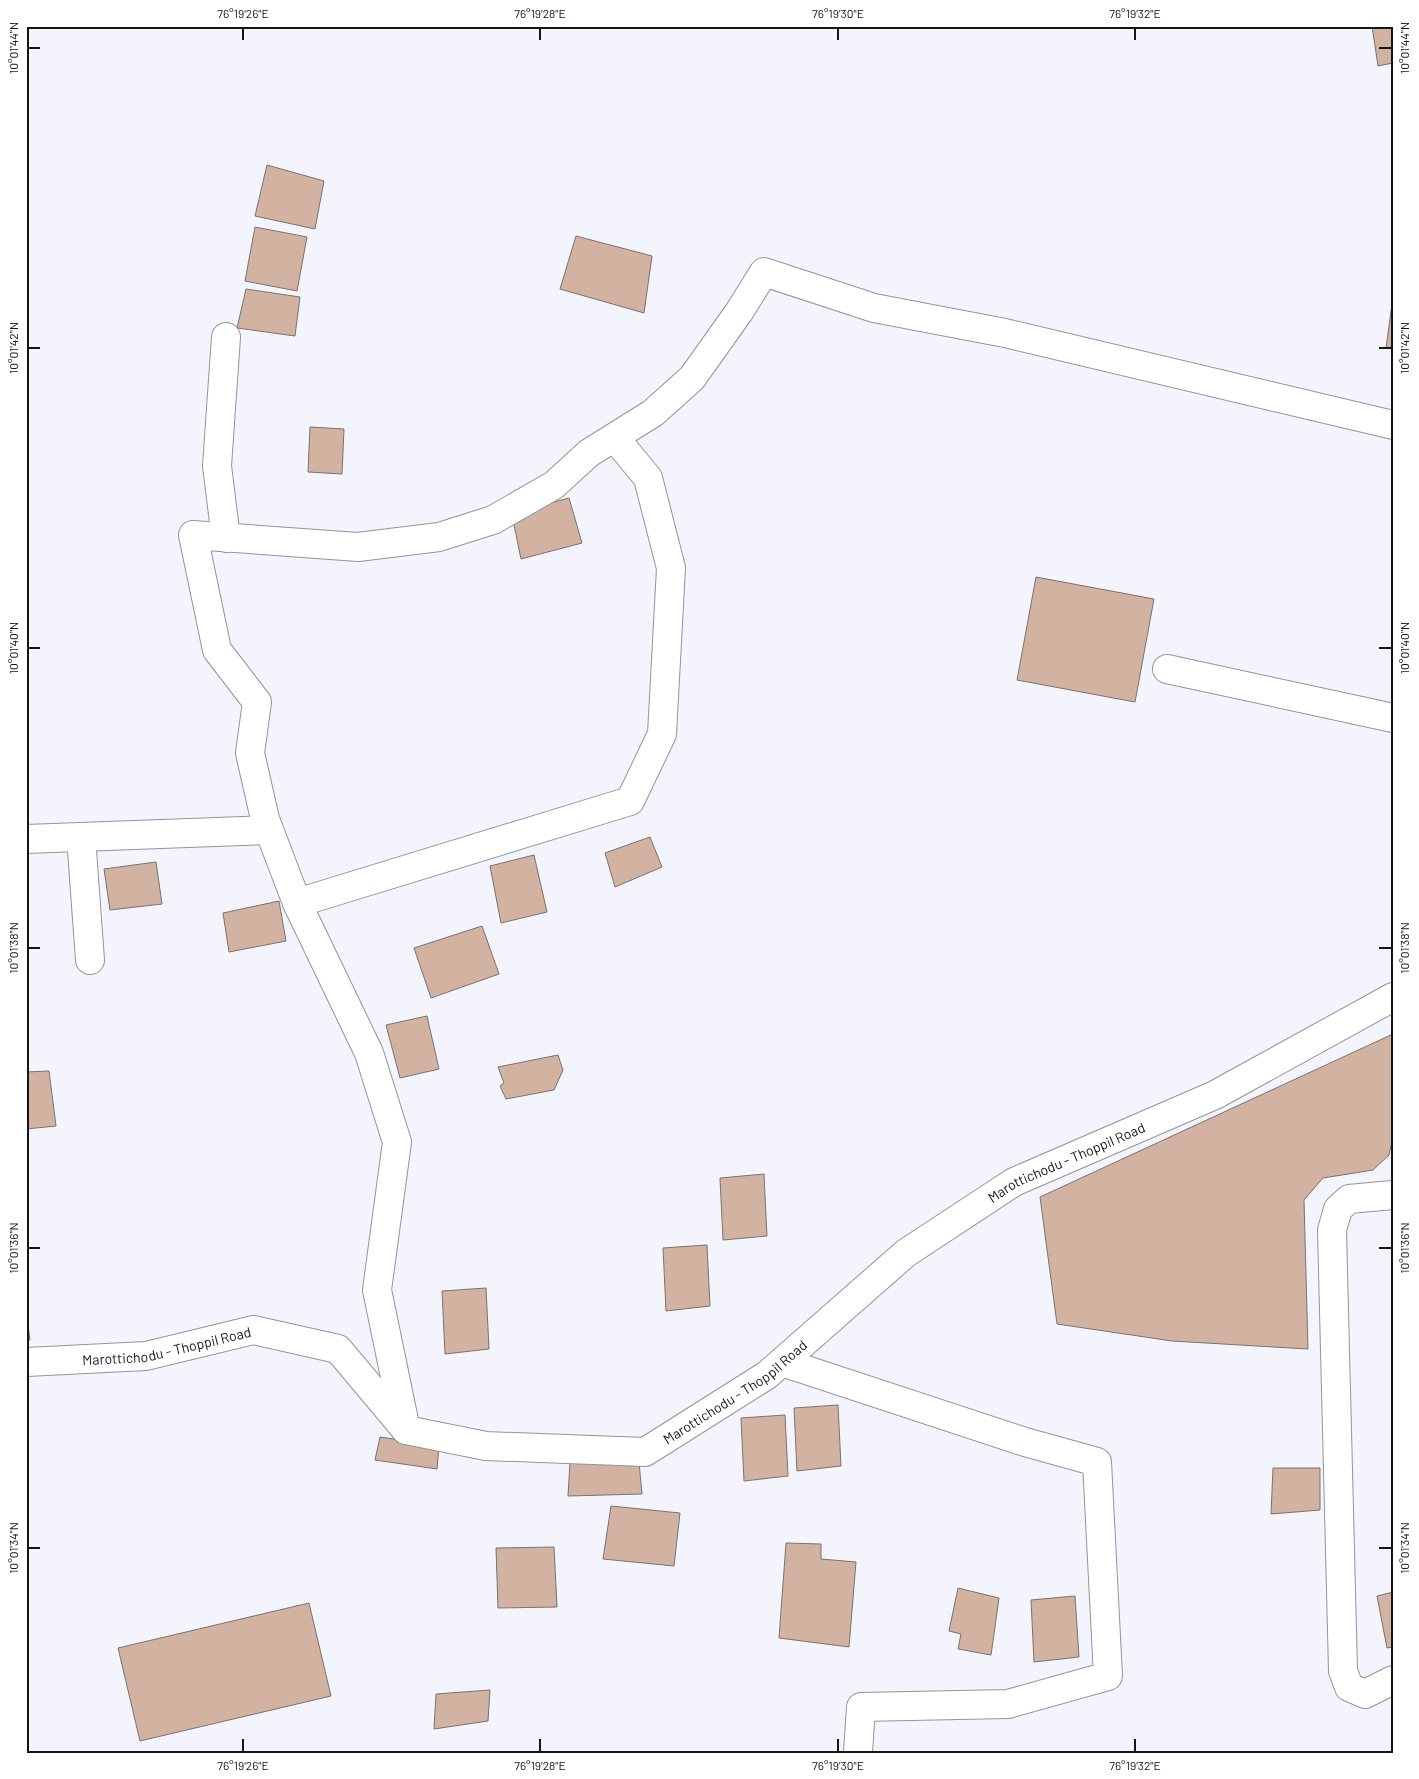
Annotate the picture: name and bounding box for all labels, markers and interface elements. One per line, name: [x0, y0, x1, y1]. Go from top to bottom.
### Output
text: 76°19'26"E: [217, 6, 269, 20]
text: 76°19'28"E: [514, 6, 566, 20]
text: 76°19'30"E: [812, 6, 864, 20]
text: 76°19'32"E: [1109, 6, 1161, 20]
text: 10°01'44"N: [6, 22, 20, 74]
text: 10°01'44"N: [1397, 22, 1411, 74]
text: 10°01'42"N: [6, 322, 20, 374]
text: 10°01'42"N: [1397, 322, 1411, 374]
text: 10°01'40"N: [6, 622, 20, 674]
text: 10°01'40"N: [1397, 622, 1411, 674]
text: 10°01'38"N: [6, 922, 20, 974]
text: 10°01'38"N: [1397, 922, 1411, 974]
street label: Marottichodu - Thoppil Road: [984, 1118, 1147, 1206]
text: 10°01'36"N: [6, 1222, 20, 1274]
text: 10°01'36"N: [1397, 1222, 1411, 1274]
street label: Marottichodu - Thoppil Road: [82, 1322, 253, 1368]
street label: Marottichodu - Thoppil Road: [659, 1336, 810, 1447]
text: 10°01'34"N: [6, 1522, 20, 1574]
text: 10°01'34"N: [1397, 1522, 1411, 1574]
text: 76°19'26"E: [217, 1758, 269, 1772]
text: 76°19'28"E: [514, 1758, 566, 1772]
text: 76°19'30"E: [812, 1758, 864, 1772]
text: 76°19'32"E: [1109, 1758, 1161, 1772]

